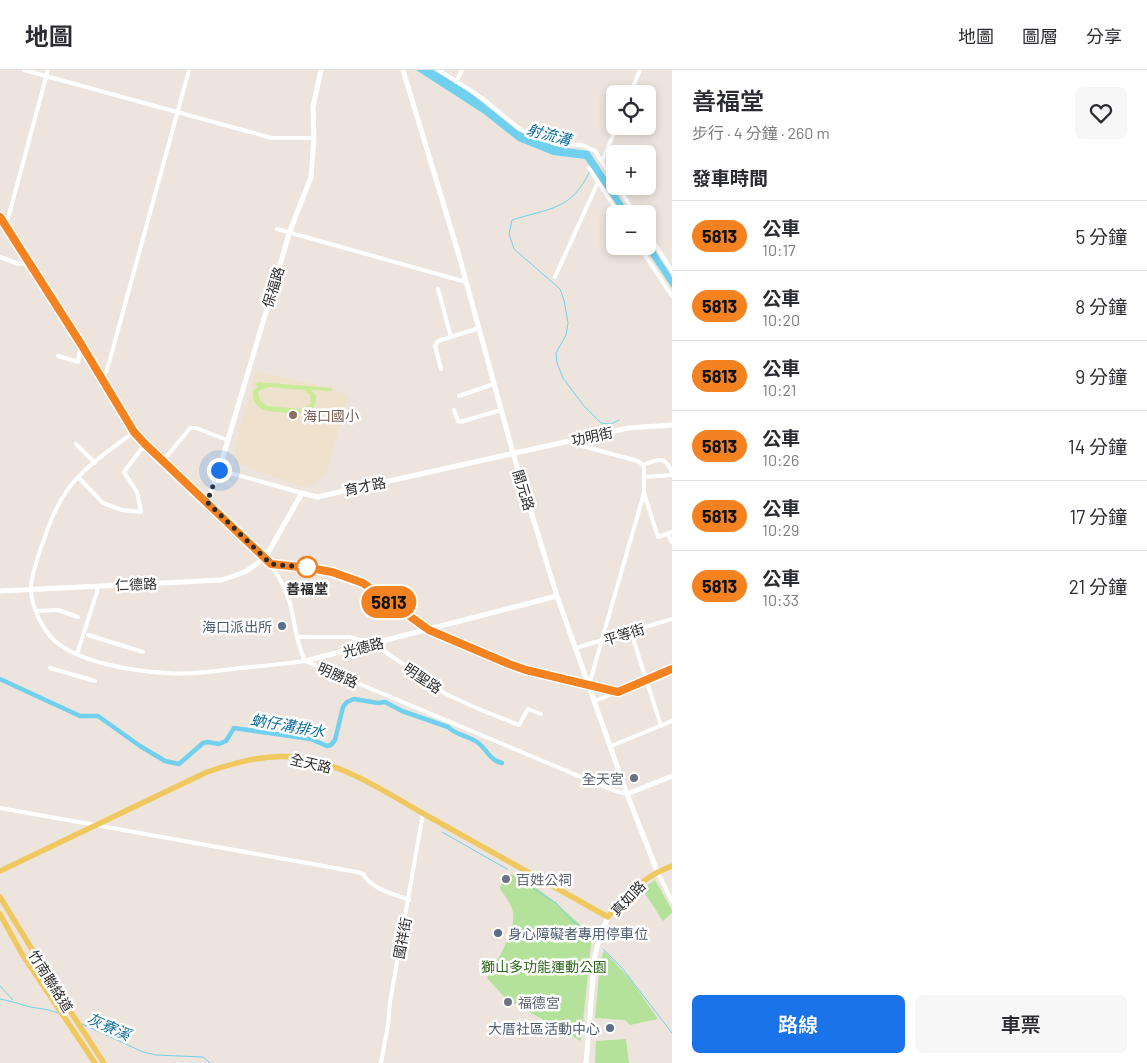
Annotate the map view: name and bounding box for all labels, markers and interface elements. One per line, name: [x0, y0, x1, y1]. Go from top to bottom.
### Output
text: 地圖: [25, 21, 73, 50]
text: 地圖: [958, 25, 994, 47]
text: 圖層: [1022, 25, 1058, 47]
text: 分享: [1086, 25, 1122, 47]
map controls: [606, 85, 656, 255]
button: locate: [606, 85, 656, 135]
text: 善福堂: [692, 86, 764, 115]
button: heart: [1075, 87, 1127, 139]
water label: 射流溝: [525, 119, 575, 149]
text: 步行 · 4 分鐘 · 260 m: [692, 123, 830, 142]
button: +: [606, 145, 656, 195]
text: 發車時間: [692, 166, 768, 189]
button: −: [606, 205, 656, 255]
text: 公車: [762, 216, 800, 239]
text: 5813: [702, 225, 737, 247]
text: 5 分鐘: [1075, 225, 1127, 248]
text: 10:17: [762, 240, 796, 259]
street label: 保福路: [259, 264, 287, 310]
text: 公車: [762, 286, 800, 309]
text: 5813: [702, 295, 737, 317]
text: 8 分鐘: [1075, 295, 1127, 318]
text: 10:20: [762, 310, 800, 329]
text: 公車: [762, 356, 800, 379]
text: 5813: [702, 365, 737, 387]
text: 9 分鐘: [1075, 365, 1127, 388]
text: 10:21: [762, 380, 796, 399]
place label: 海口國小: [303, 407, 359, 424]
marker: 海口國小: [287, 409, 299, 421]
street label: 功明街: [570, 423, 614, 449]
text: 公車: [762, 426, 800, 449]
text: 5813: [702, 435, 737, 457]
text: 14 分鐘: [1068, 435, 1127, 458]
text: 10:26: [762, 450, 799, 469]
your location: [207, 458, 232, 483]
street label: 開元路: [510, 467, 538, 513]
street label: 育才路: [343, 473, 387, 499]
text: 公車: [762, 496, 800, 519]
text: 5813: [702, 505, 737, 527]
text: 17 分鐘: [1070, 505, 1127, 528]
text: 10:29: [762, 520, 799, 539]
marker: 善福堂: [296, 556, 318, 578]
text: 公車: [762, 566, 800, 589]
street label: 仁德路: [115, 575, 157, 593]
text: 5813: [702, 575, 737, 597]
text: 21 分鐘: [1069, 575, 1127, 598]
place label: 善福堂: [286, 580, 328, 597]
line badge: 5813: [354, 586, 424, 618]
text: 10:33: [762, 590, 799, 609]
text: 5813: [371, 591, 407, 613]
place label: 海口派出所: [202, 618, 272, 635]
marker: 海口派出所: [276, 620, 288, 632]
street label: 平等街: [601, 620, 647, 648]
street label: 光德路: [341, 634, 385, 660]
street label: 明勝路: [315, 659, 361, 691]
street label: 明聖路: [401, 659, 445, 697]
water label: 蚋仔溝排水: [249, 710, 327, 741]
street label: 全天路: [289, 750, 333, 776]
place label: 全天宮: [582, 770, 624, 787]
marker: 全天宮: [628, 772, 640, 784]
place label: 百姓公祠: [516, 871, 572, 888]
marker: 百姓公祠: [500, 873, 512, 885]
street label: 真如路: [607, 877, 649, 919]
street label: 國祥街: [390, 916, 414, 960]
place label: 身心障礙者專用停車位: [508, 925, 648, 942]
marker: 身心障礙者專用停車位: [492, 927, 504, 939]
street label: 竹南聯絡道: [25, 947, 77, 1015]
park label: 獅山多功能運動公園: [481, 958, 607, 975]
place label: 福德宮: [518, 994, 560, 1011]
button: 路線: [692, 995, 905, 1053]
button: 車票: [915, 995, 1127, 1053]
marker: 福德宮: [502, 996, 514, 1008]
water label: 灰寮溪: [85, 1009, 135, 1044]
place label: 大厝社區活動中心: [488, 1020, 600, 1037]
marker: 大厝社區活動中心: [604, 1022, 616, 1034]

